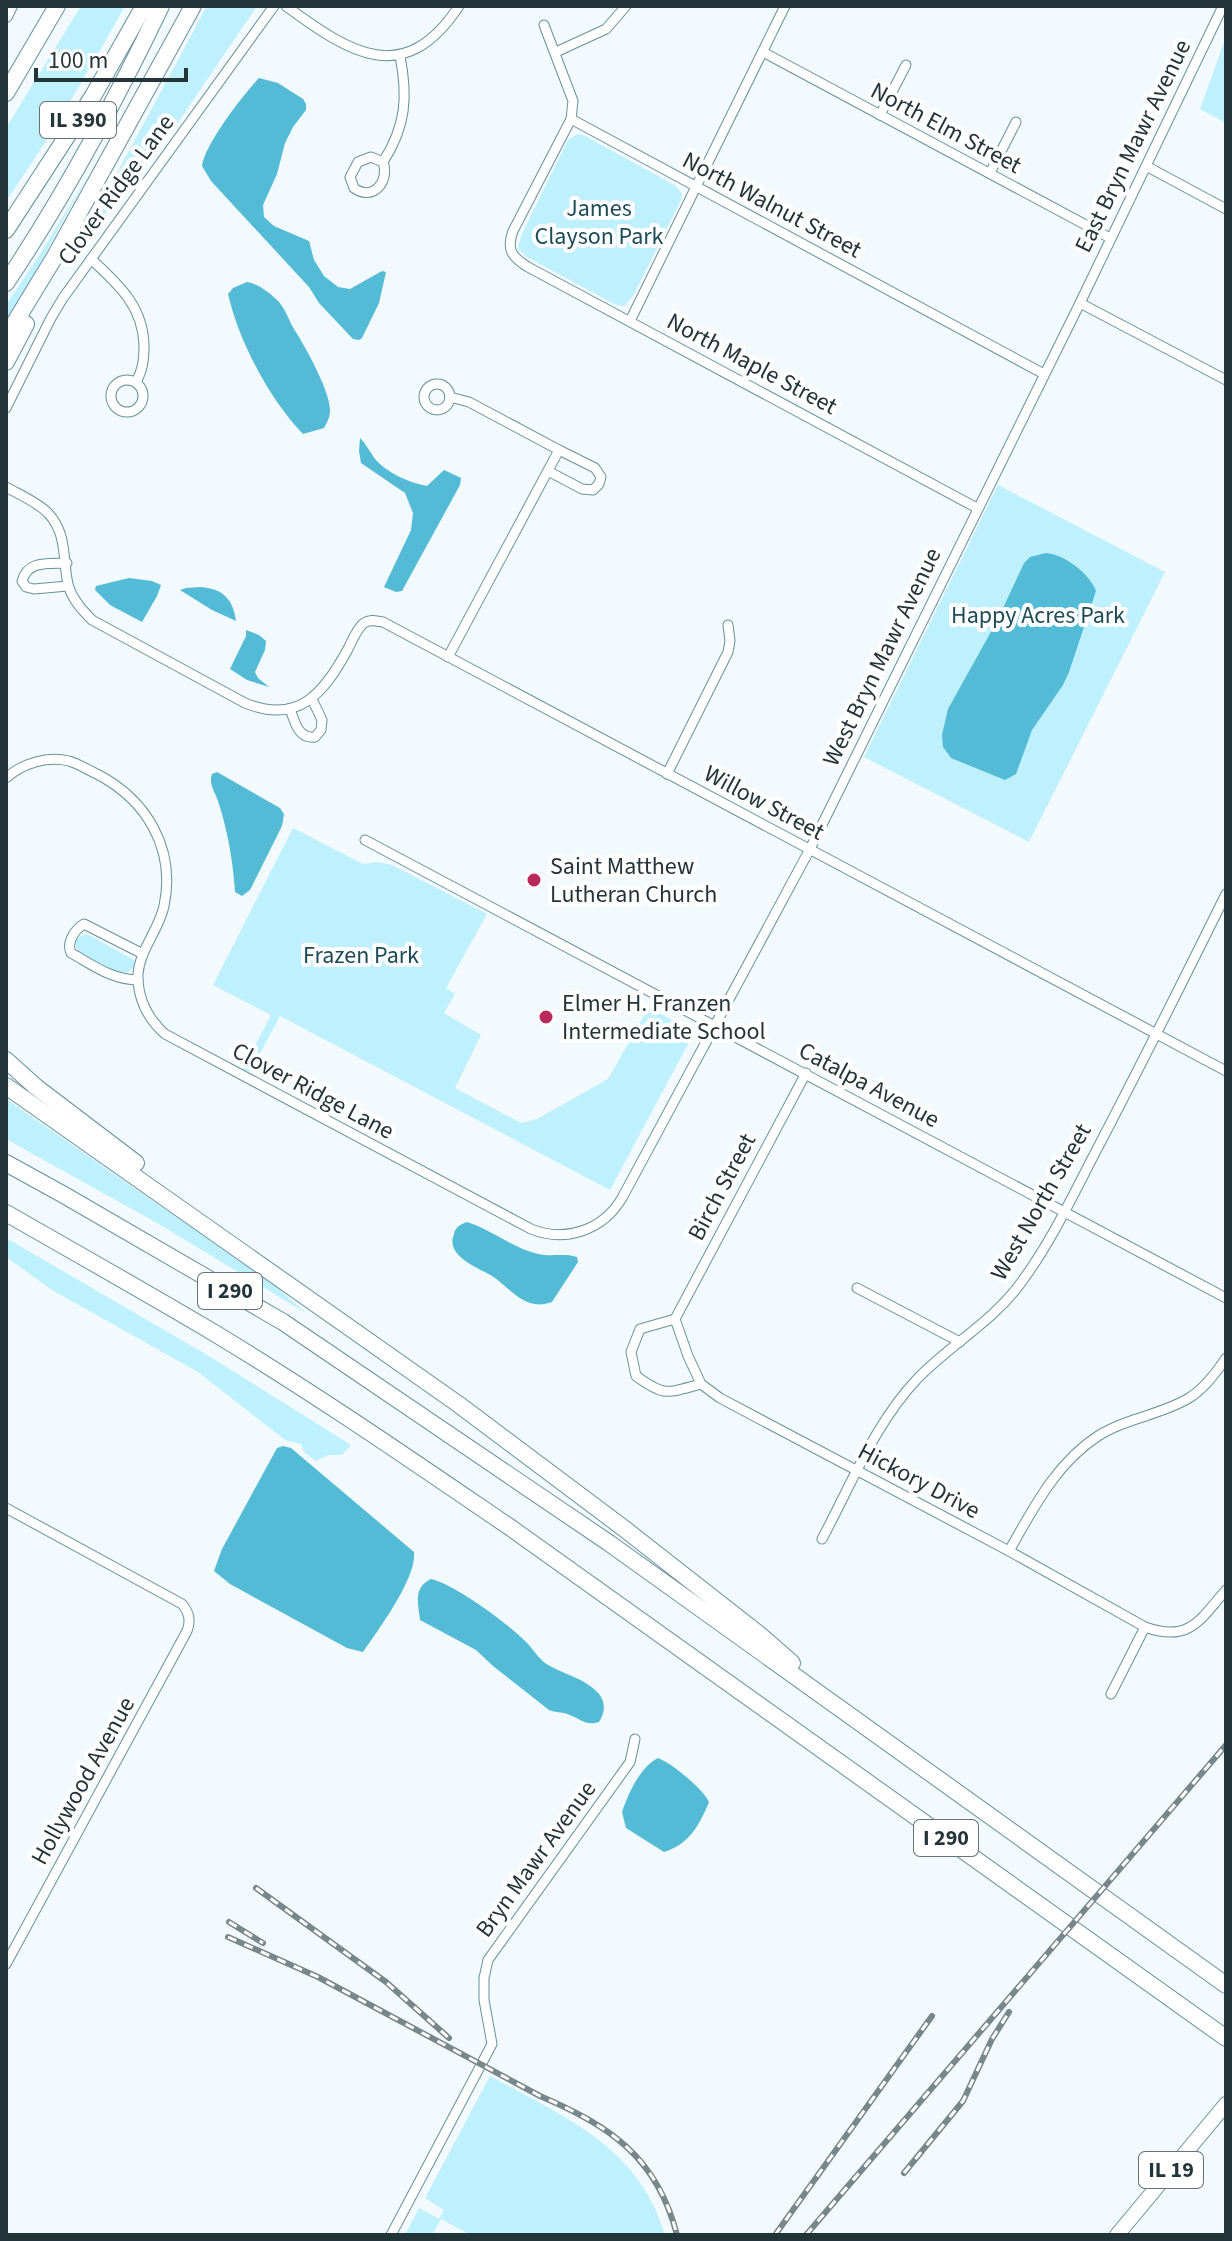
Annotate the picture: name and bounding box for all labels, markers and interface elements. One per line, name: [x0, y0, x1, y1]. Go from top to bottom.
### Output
scale bar: [36, 32, 186, 82]
street label: East Bryn Mawr Avenue: [1066, 33, 1200, 259]
text: 100 m: [48, 43, 108, 78]
street label: North Elm Street: [864, 73, 1028, 183]
road number: IL 390: [40, 102, 116, 138]
street label: Clover Ridge Lane: [49, 107, 183, 273]
street label: North Walnut Street: [676, 143, 868, 267]
park label: James Clayson Park: [535, 191, 664, 254]
street label: North Maple Street: [660, 304, 844, 424]
street label: West Bryn Mawr Avenue: [814, 542, 950, 772]
park label: Happy Acres Park: [951, 598, 1125, 633]
street label: Willow Street: [697, 757, 831, 849]
place label: Saint Matthew Lutheran Church: [550, 849, 717, 912]
marker: Saint Matthew Lutheran Church: [525, 871, 543, 889]
park label: Frazen Park: [303, 938, 419, 973]
place label: Elmer H. Franzen Intermediate School: [562, 986, 766, 1049]
marker: Elmer H. Franzen Intermediate School: [537, 1008, 555, 1026]
street label: Catalpa Avenue: [792, 1033, 946, 1137]
street label: Clover Ridge Lane: [226, 1034, 400, 1148]
street label: West North Street: [982, 1117, 1100, 1287]
street label: Birch Street: [679, 1127, 765, 1247]
road number: I 290: [198, 1273, 262, 1309]
street label: Hickory Drive: [852, 1434, 986, 1528]
street label: Hollywood Avenue: [22, 1691, 144, 1871]
street label: Bryn Mawr Avenue: [467, 1773, 605, 1945]
road number: I 290: [914, 1820, 978, 1856]
road number: IL 19: [1139, 2152, 1203, 2188]

